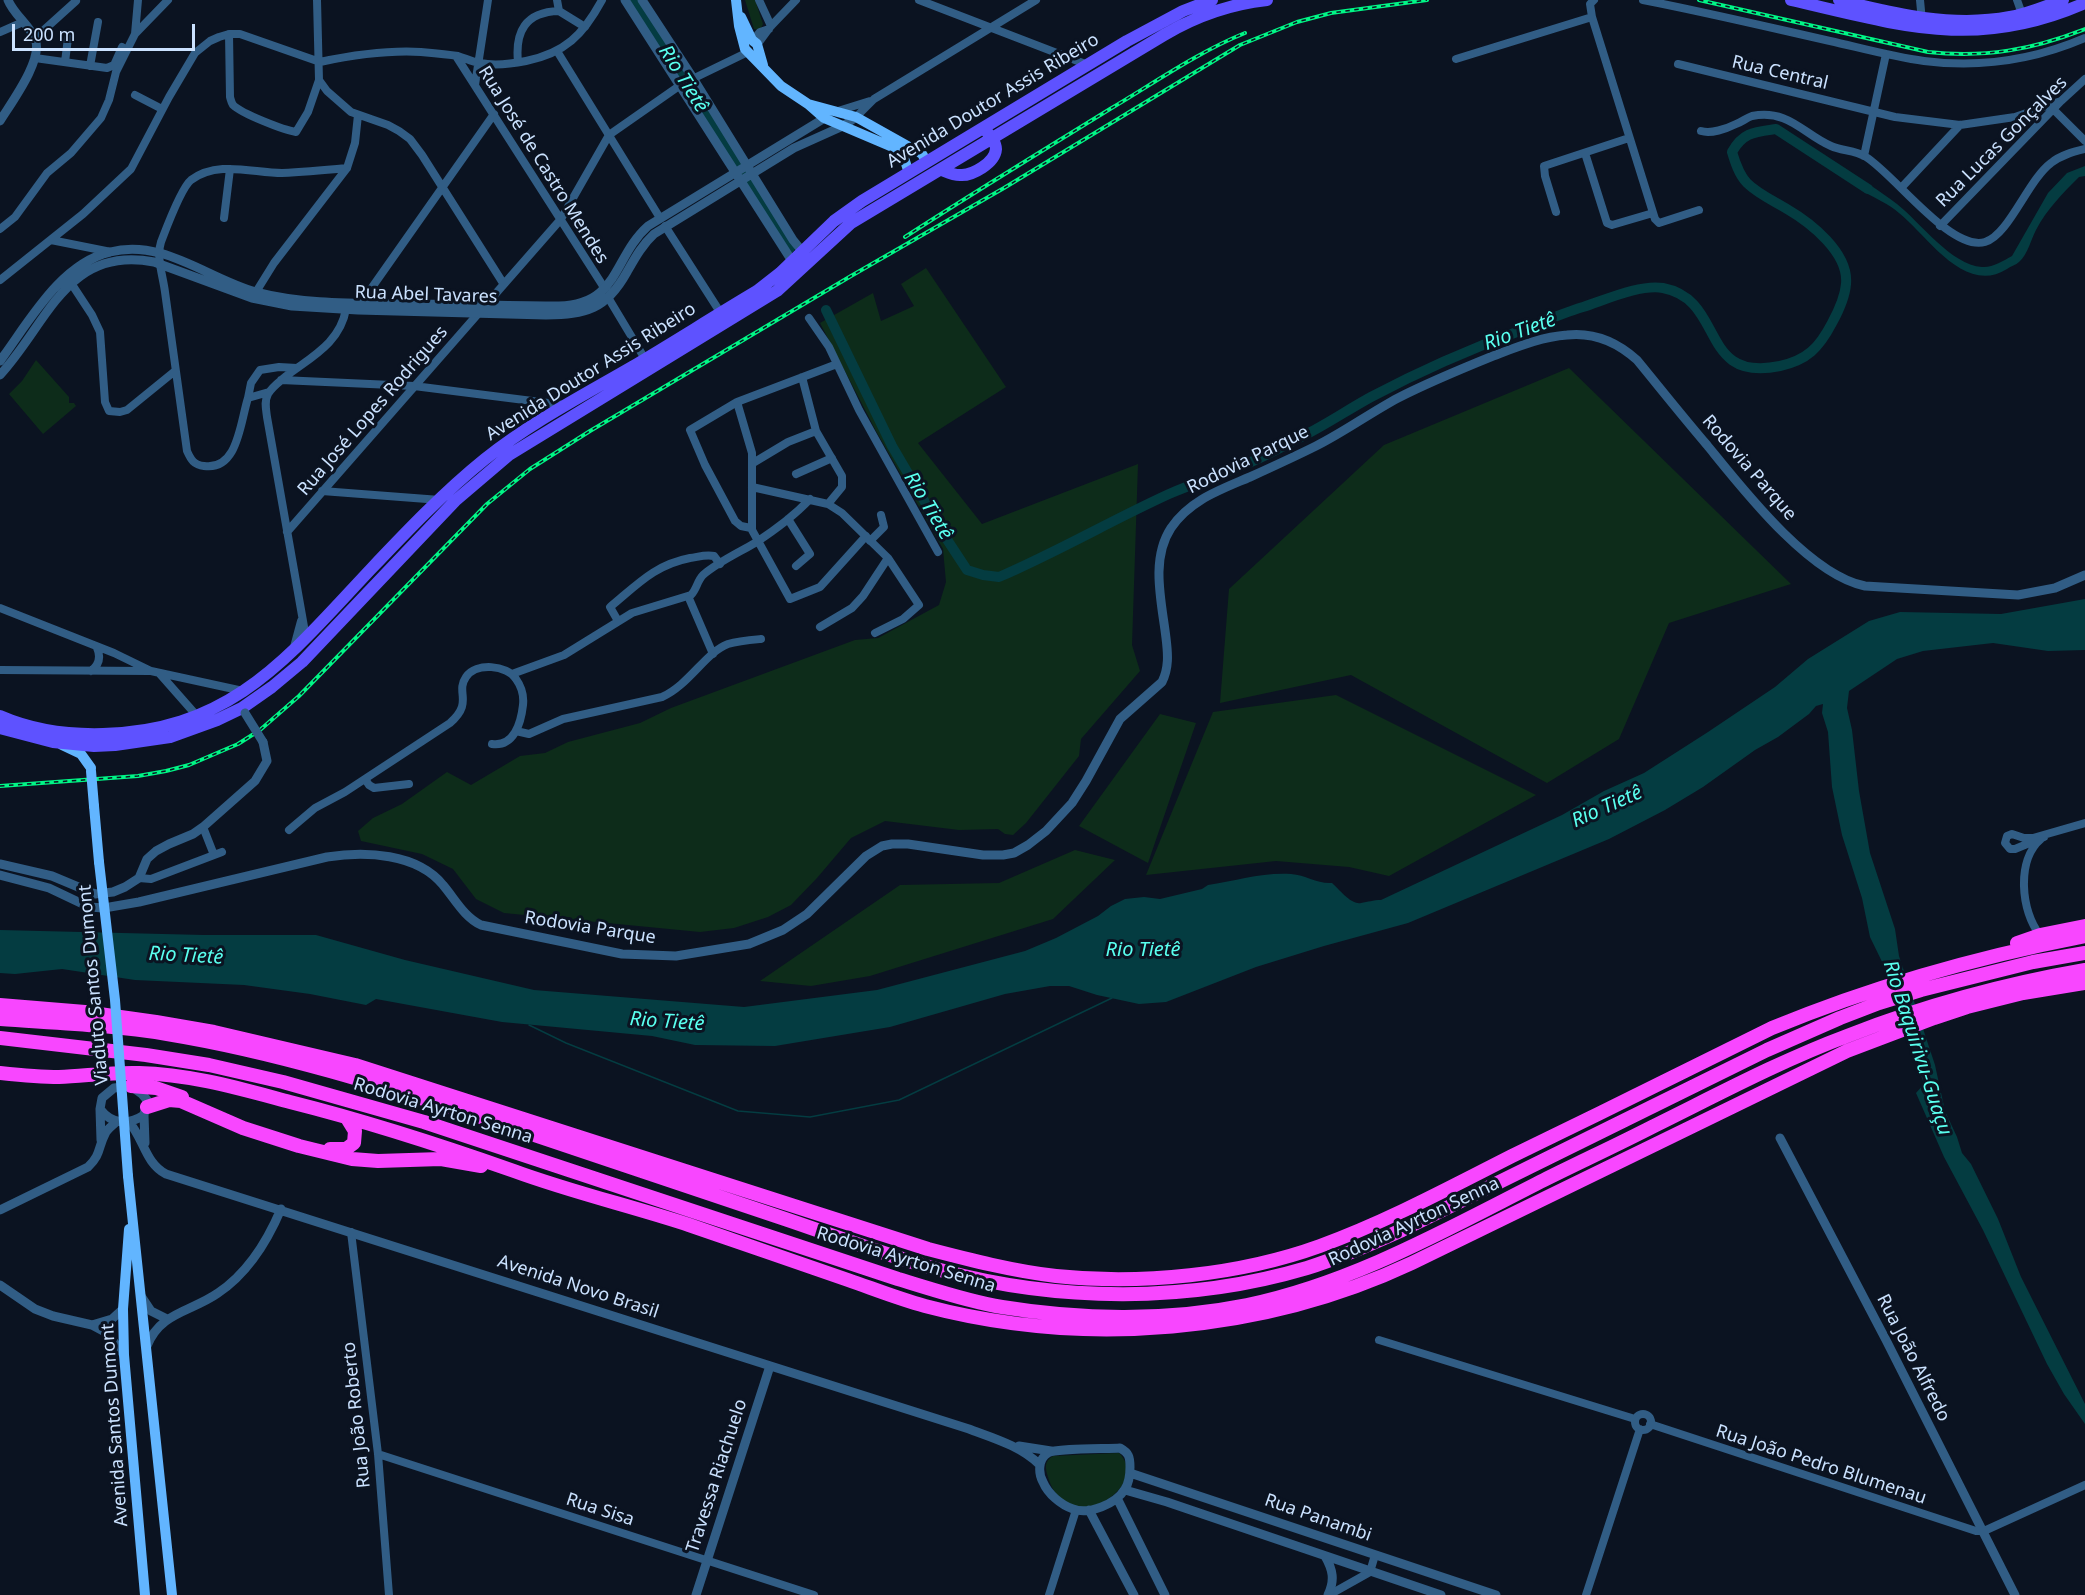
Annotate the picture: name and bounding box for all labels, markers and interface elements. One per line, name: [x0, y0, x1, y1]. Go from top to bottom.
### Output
scale bar: [15, 12, 198, 50]
text: 200 m: [23, 22, 75, 46]
street label: Avenida Doutor Assis Ribeiro: [883, 29, 1103, 173]
water label: Rio Tietê: [653, 41, 713, 117]
street label: Rua Central: [1730, 51, 1830, 95]
street label: Rua José de Castro Mendes: [473, 62, 613, 268]
street label: Rua Lucas Gonçalves: [1932, 72, 2072, 212]
street label: Rua Abel Tavares: [354, 282, 498, 308]
street label: Avenida Doutor Assis Ribeiro: [482, 298, 700, 446]
water label: Rio Tietê: [1481, 308, 1559, 356]
street label: Rua José Lopes Rodrigues: [294, 322, 452, 500]
street label: Rodovia Parque: [1697, 411, 1801, 525]
street label: Rodovia Parque: [1184, 421, 1312, 499]
water label: Rio Tietê: [898, 468, 958, 544]
water label: Rio Tietê: [1568, 781, 1646, 833]
street label: Viaduto Santos Dumont: [74, 884, 114, 1086]
street label: Rodovia Parque: [523, 907, 657, 949]
water label: Rio Tietê: [1106, 938, 1180, 962]
water label: Rio Tietê: [148, 942, 224, 970]
water label: Rio Baquirivu-Guaçu: [1877, 958, 1957, 1138]
water label: Rio Tietê: [629, 1007, 705, 1037]
street label: Rodovia Ayrton Senna: [351, 1073, 535, 1149]
street label: Rodovia Ayrton Senna: [1325, 1173, 1503, 1271]
street label: Rodovia Ayrton Senna: [814, 1222, 998, 1298]
street label: Avenida Novo Brasil: [495, 1251, 661, 1323]
street label: Rua João Alfredo: [1872, 1291, 1954, 1425]
street label: Avenida Santos Dumont: [97, 1323, 133, 1527]
street label: Rua João Roberto: [339, 1341, 375, 1489]
street label: Travessa Riachuelo: [682, 1397, 752, 1555]
street label: Rua João Pedro Blumenau: [1713, 1421, 1929, 1509]
street label: Rua Sisa: [563, 1489, 637, 1531]
street label: Rua Panambi: [1262, 1490, 1374, 1546]

